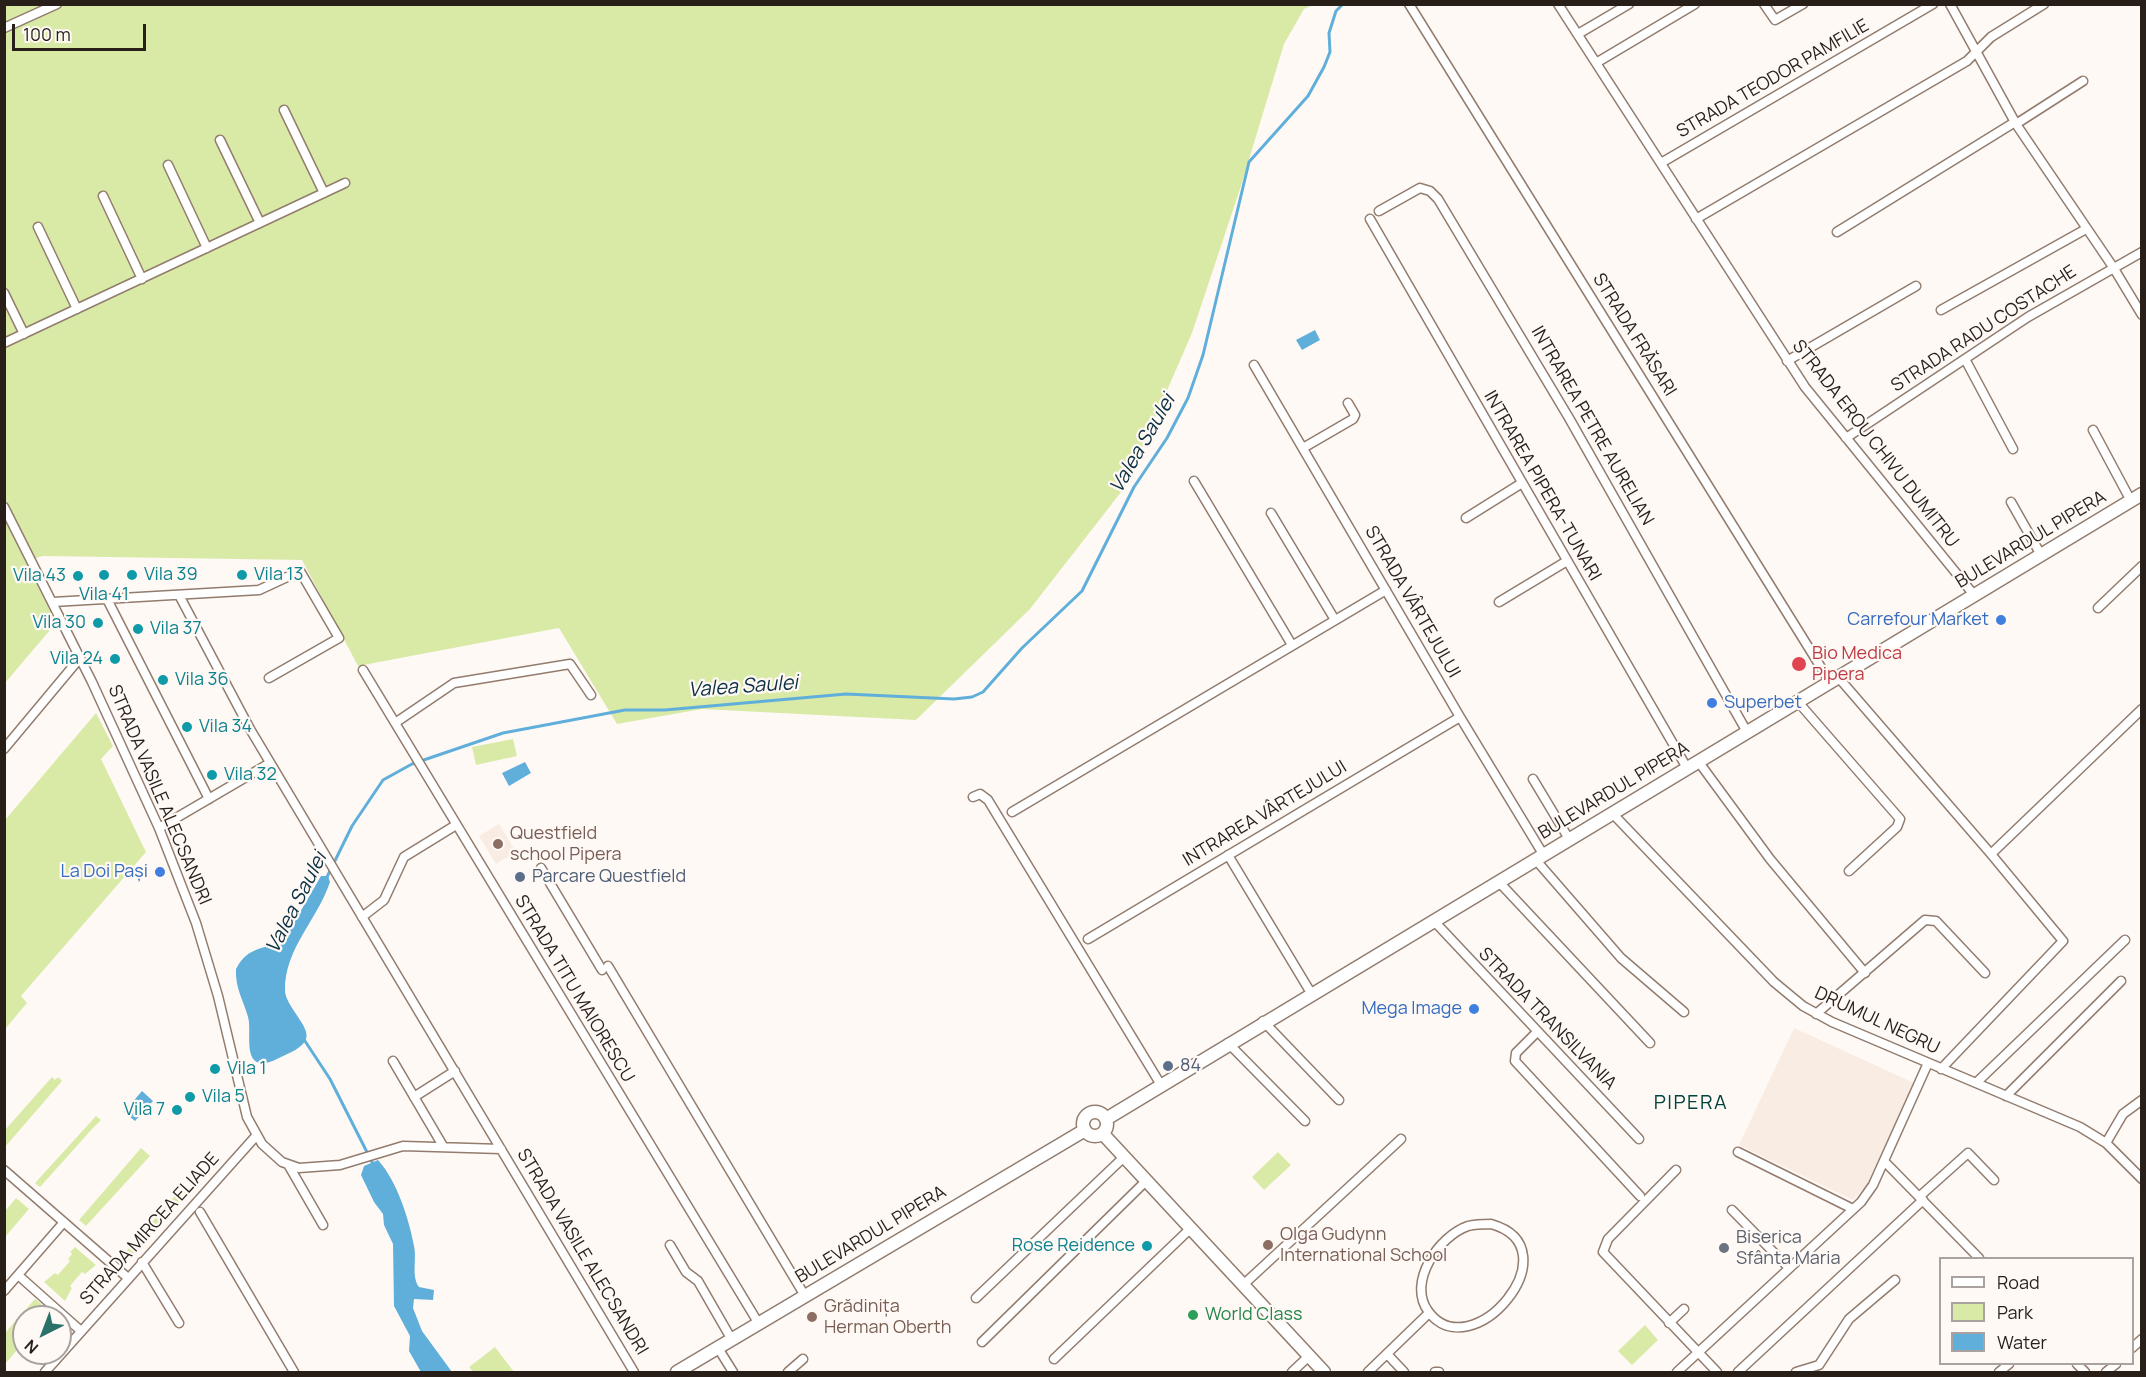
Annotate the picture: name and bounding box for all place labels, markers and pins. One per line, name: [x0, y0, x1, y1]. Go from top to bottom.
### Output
place label: Vila 39: [144, 564, 198, 586]
place label: Vila 13: [254, 564, 303, 586]
place label: Vila 43: [13, 565, 66, 587]
marker: Vila 41: [97, 568, 111, 582]
marker: Vila 39: [125, 568, 139, 582]
marker: Vila 13: [235, 568, 249, 582]
marker: Vila 43: [71, 569, 85, 583]
place label: Vila 41: [79, 584, 129, 606]
place label: Carrefour Market: [1847, 609, 1989, 631]
place label: Vila 30: [33, 612, 86, 634]
marker: Carrefour Market: [1994, 613, 2008, 627]
marker: Vila 30: [91, 616, 105, 630]
place label: Vila 37: [150, 618, 201, 640]
marker: Vila 37: [131, 622, 145, 636]
place label: Bio Medica Pipera: [1812, 643, 1902, 686]
place label: Vila 24: [50, 648, 103, 670]
marker: Vila 24: [108, 652, 122, 666]
marker: Bio Medica Pipera: [1790, 655, 1808, 673]
place label: Vila 36: [175, 669, 229, 691]
marker: Vila 36: [156, 673, 170, 687]
place label: Superbet: [1724, 692, 1802, 714]
marker: Superbet: [1705, 696, 1719, 710]
place label: Vila 34: [199, 716, 252, 738]
marker: Vila 34: [180, 720, 194, 734]
place label: Vila 32: [224, 764, 277, 786]
marker: Vila 32: [205, 768, 219, 782]
place label: Questfield school Pipera: [510, 823, 622, 866]
marker: Questfield school Pipera: [491, 837, 505, 851]
place label: La Doi Pași: [61, 861, 148, 883]
marker: La Doi Pași: [153, 865, 167, 879]
place label: Parcare Questfield: [532, 866, 686, 888]
marker: Parcare Questfield: [513, 870, 527, 884]
place label: Mega Image: [1361, 998, 1462, 1020]
marker: Mega Image: [1467, 1002, 1481, 1016]
place label: 84: [1180, 1055, 1201, 1077]
place label: Vila 1: [227, 1058, 267, 1080]
marker: 84: [1161, 1059, 1175, 1073]
marker: Vila 1: [208, 1062, 222, 1076]
place label: Vila 5: [202, 1086, 245, 1108]
marker: Vila 5: [183, 1090, 197, 1104]
place label: Vila 7: [123, 1099, 165, 1121]
marker: Vila 7: [170, 1103, 184, 1117]
place label: Olga Gudynn International School: [1280, 1224, 1447, 1266]
place label: Biserica Sfânta Maria: [1736, 1227, 1841, 1270]
place label: Rose Reidence: [1012, 1235, 1135, 1257]
marker: Olga Gudynn International School: [1261, 1238, 1275, 1252]
marker: Rose Reidence: [1140, 1239, 1154, 1253]
marker: Biserica Sfânta Maria: [1717, 1241, 1731, 1255]
place label: Grădinița Herman Oberth: [824, 1296, 951, 1338]
place label: World Class: [1205, 1304, 1302, 1326]
marker: World Class: [1186, 1308, 1200, 1322]
marker: Grădinița Herman Oberth: [805, 1310, 819, 1324]

